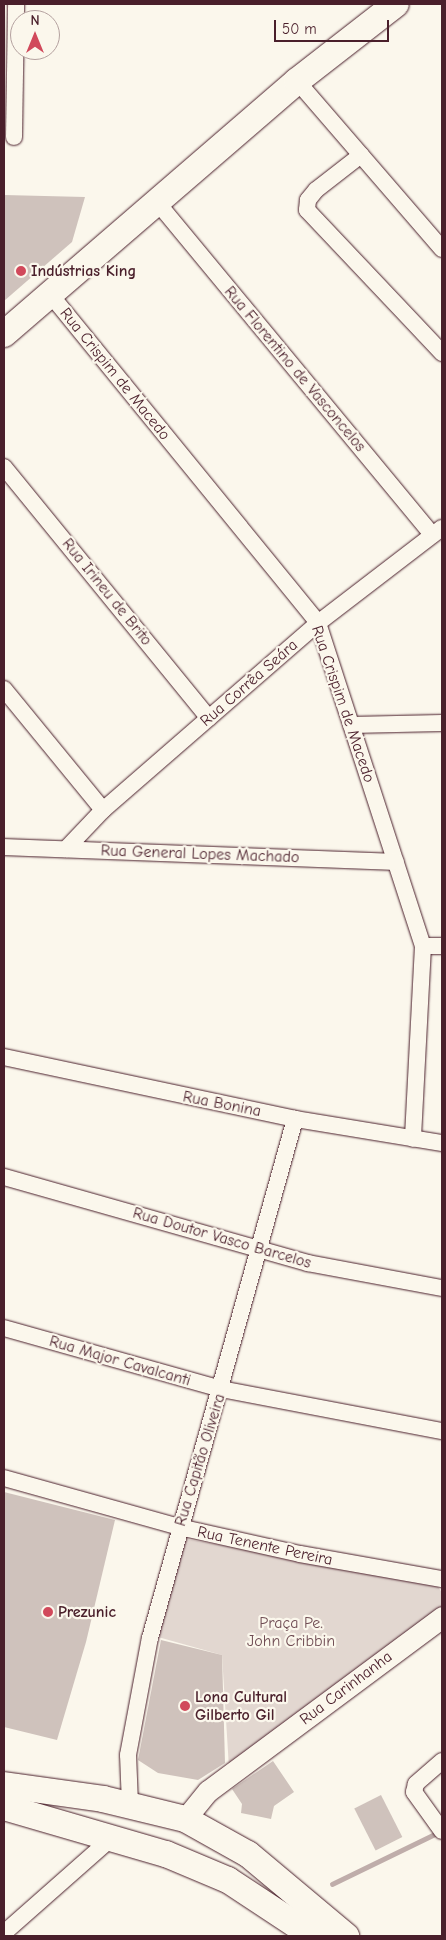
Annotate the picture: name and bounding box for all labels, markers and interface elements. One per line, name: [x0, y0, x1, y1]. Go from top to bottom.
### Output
north arrow: [10, 10, 60, 60]
scale bar: [276, 10, 391, 42]
text: N: [30, 12, 40, 29]
text: 50 m: [282, 20, 317, 38]
place label: Indústrias King: [31, 261, 136, 281]
marker: Indústrias King: [15, 265, 27, 277]
street label: Rua Florentino de Vasconcelos: [220, 282, 370, 456]
street label: Rua Crispim de Macedo: [56, 304, 174, 444]
street label: Rua Irineu de Brito: [58, 535, 156, 649]
street label: Rua Crispim de Macedo: [307, 623, 379, 785]
street label: Rua Corrêa Seára: [196, 635, 302, 731]
street label: Rua General Lopes Machado: [100, 841, 300, 867]
street label: Rua Bonina: [181, 1087, 263, 1121]
street label: Rua Doutor Vasco Barcelos: [131, 1203, 313, 1273]
street label: Rua Major Cavalcanti: [47, 1332, 193, 1390]
street label: Rua Capitão Oliveira: [171, 1391, 229, 1529]
street label: Rua Tenente Pereira: [196, 1522, 334, 1570]
place label: Prezunic: [58, 1602, 116, 1622]
marker: Prezunic: [42, 1606, 54, 1618]
park label: Praça Pe. John Cribbin: [247, 1613, 335, 1651]
street label: Rua Carinhanha: [296, 1647, 396, 1729]
place label: Lona Cultural Gilberto Gil: [195, 1687, 287, 1725]
marker: Lona Cultural Gilberto Gil: [179, 1700, 191, 1712]

